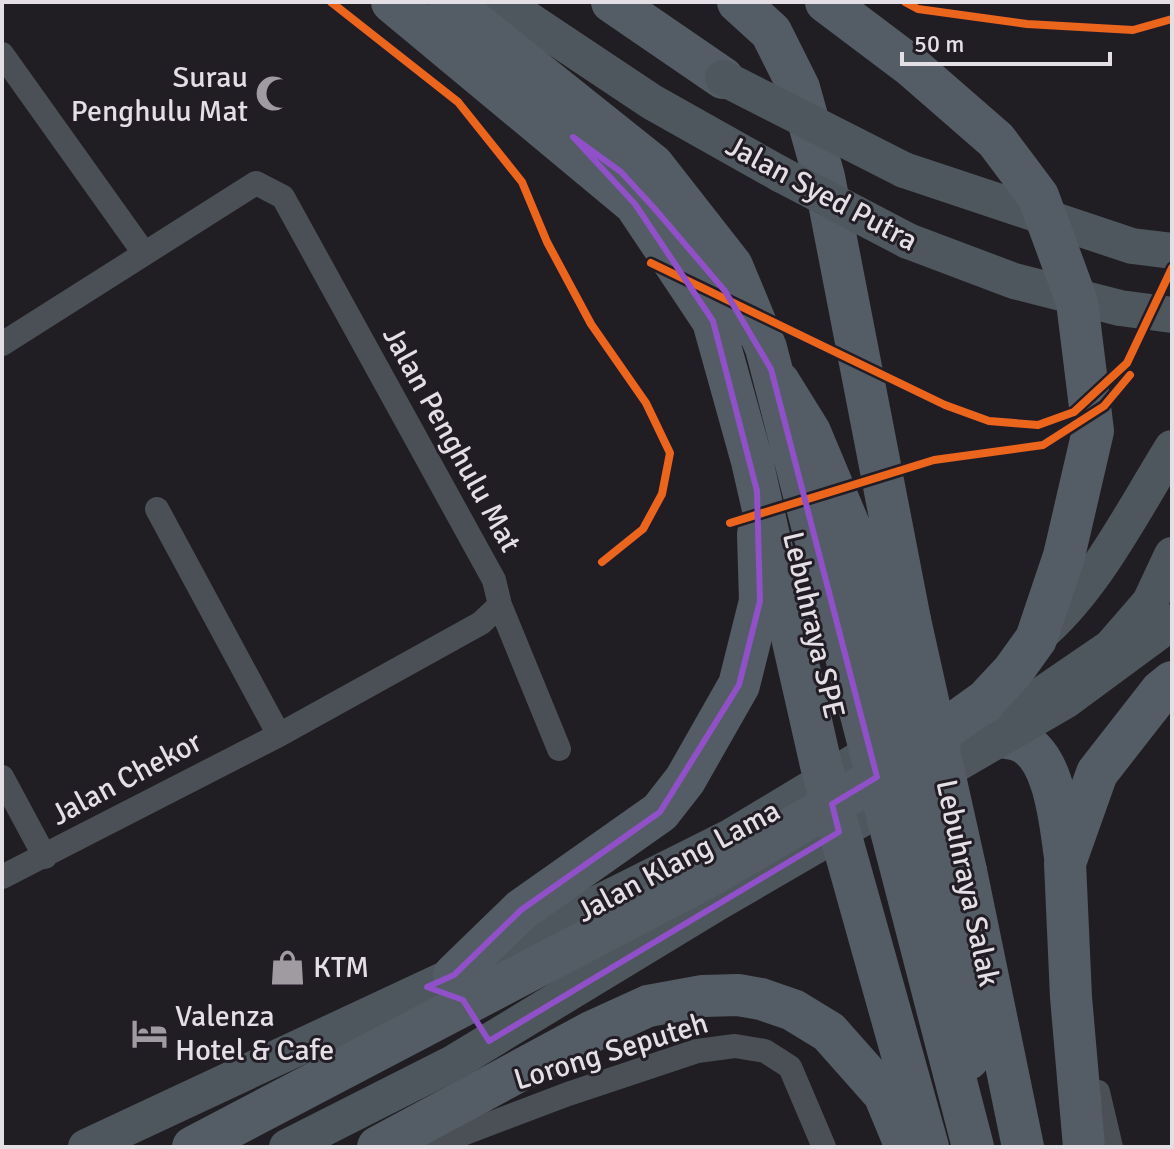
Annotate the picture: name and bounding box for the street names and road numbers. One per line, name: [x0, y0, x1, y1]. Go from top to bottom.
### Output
street label: Jalan Syed Putra: [720, 127, 924, 259]
street label: Jalan Penghulu Mat: [374, 320, 529, 558]
street label: Lebuhraya SPE: [774, 528, 853, 722]
street label: Jalan Chekor: [45, 723, 208, 834]
street label: Lebuhraya Salak: [928, 776, 1007, 990]
street label: Jalan Klang Lama: [570, 792, 786, 931]
street label: Lorong Seputeh: [510, 1004, 713, 1099]

